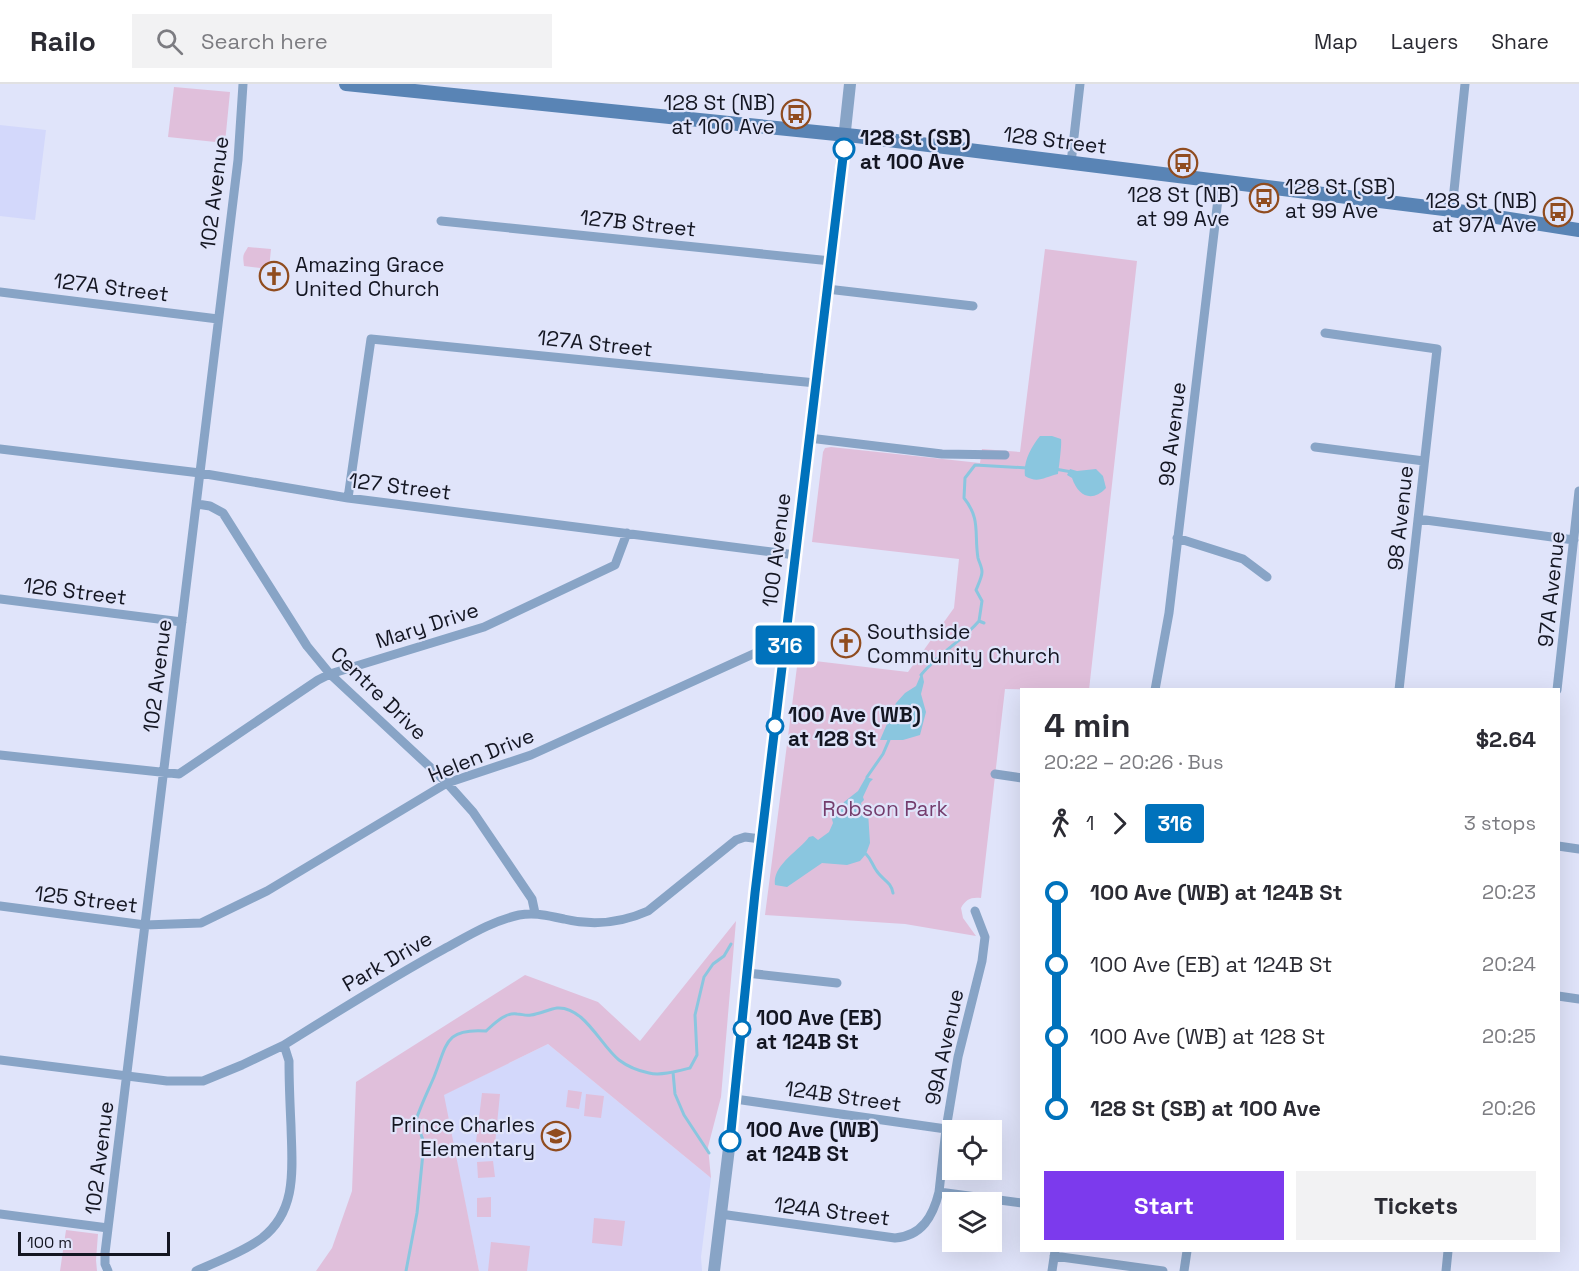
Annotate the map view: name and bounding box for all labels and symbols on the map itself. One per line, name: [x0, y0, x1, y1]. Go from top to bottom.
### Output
place label: 128 St (NB) at 100 Ave: [664, 89, 775, 140]
bus stop icon: 128 St (NB) at 100 Ave: [780, 98, 812, 130]
street label: 128 Street: [1002, 120, 1108, 160]
place label: 128 St (SB) at 100 Ave: [860, 124, 971, 175]
street label: 102 Avenue: [194, 135, 234, 251]
marker: 128 St (SB) at 100 Ave: [833, 138, 855, 160]
bus stop icon: 128 St (NB) at 99 Ave: [1167, 147, 1199, 179]
place label: 128 St (SB) at 99 Ave: [1285, 173, 1395, 224]
place label: 128 St (NB) at 99 Ave: [1127, 181, 1239, 232]
bus stop icon: 128 St (SB) at 99 Ave: [1248, 182, 1280, 214]
place label: 128 St (NB) at 97A Ave: [1426, 187, 1537, 238]
bus stop icon: 128 St (NB) at 97A Ave: [1542, 196, 1574, 228]
street label: 127B Street: [579, 203, 697, 243]
place label: Amazing Grace United Church: [295, 251, 444, 302]
church icon: Amazing Grace United Church: [258, 260, 290, 292]
street label: 127A Street: [52, 267, 170, 307]
street label: 127A Street: [536, 324, 654, 362]
street label: 99 Avenue: [1152, 380, 1192, 488]
street label: 98 Avenue: [1381, 464, 1419, 572]
street label: 127 Street: [347, 466, 453, 506]
street label: 100 Avenue: [756, 491, 796, 609]
street label: 97A Avenue: [1531, 530, 1571, 648]
street label: 126 Street: [22, 571, 128, 611]
street label: Mary Drive: [372, 596, 482, 654]
street label: 102 Avenue: [137, 618, 177, 734]
place label: Southside Community Church: [867, 618, 1060, 669]
line badge: 316: [750, 626, 820, 664]
church icon: Southside Community Church: [830, 627, 862, 659]
street label: Centre Drive: [325, 640, 433, 746]
place label: 100 Ave (WB) at 128 St: [788, 701, 921, 752]
marker: 100 Ave (WB) at 128 St: [766, 717, 784, 735]
street label: Helen Drive: [424, 721, 538, 789]
park label: Robson Park: [822, 795, 948, 822]
street label: 125 Street: [33, 879, 139, 919]
street label: Park Drive: [337, 924, 437, 998]
street label: 99A Avenue: [919, 987, 969, 1107]
place label: 100 Ave (EB) at 124B St: [756, 1004, 882, 1055]
marker: 100 Ave (EB) at 124B St: [733, 1020, 751, 1038]
street label: 124B Street: [783, 1074, 903, 1118]
street label: 102 Avenue: [79, 1100, 119, 1216]
place label: Prince Charles Elementary: [391, 1111, 535, 1162]
place label: 100 Ave (WB) at 124B St: [746, 1116, 879, 1167]
school or university icon: Prince Charles Elementary: [540, 1120, 572, 1152]
marker: 100 Ave (WB) at 124B St: [719, 1130, 741, 1152]
street label: 124A Street: [773, 1191, 891, 1231]
scale bar: [18, 1229, 170, 1256]

